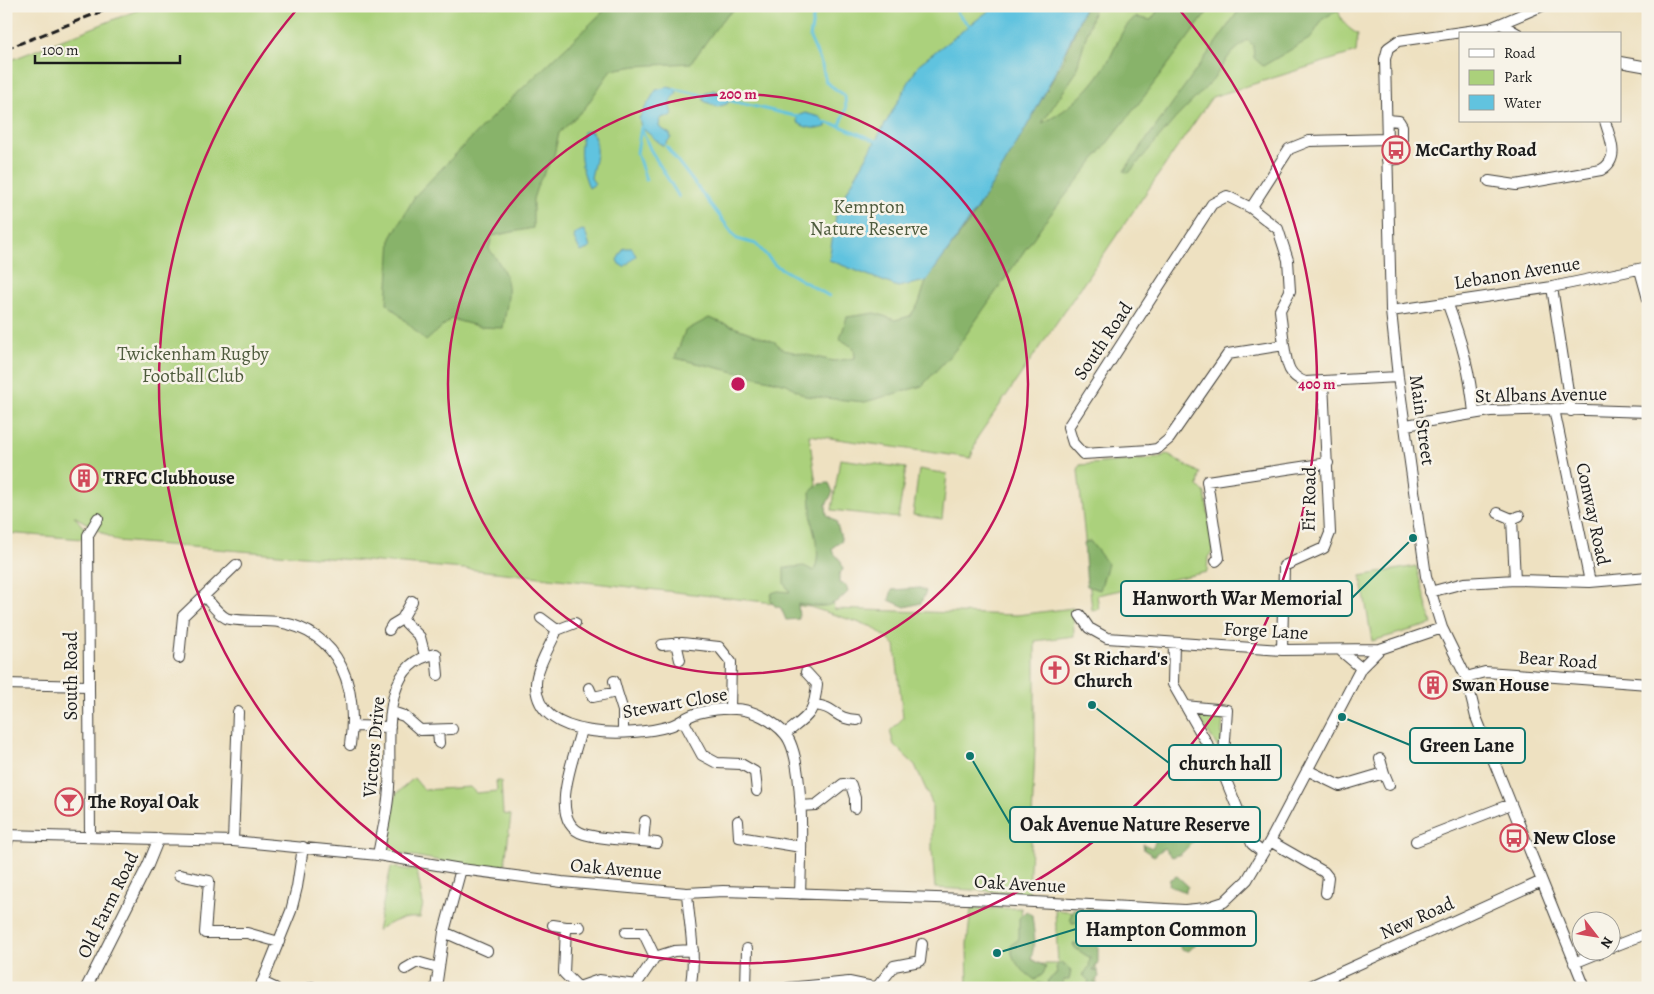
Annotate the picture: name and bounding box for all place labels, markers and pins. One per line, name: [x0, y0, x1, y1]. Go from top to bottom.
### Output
bus stop icon: McCarthy Road: [1381, 135, 1411, 165]
place label: McCarthy Road: [1415, 137, 1538, 163]
centre of rings: [729, 375, 747, 393]
building icon: TRFC Clubhouse: [69, 463, 99, 493]
place label: TRFC Clubhouse: [103, 465, 235, 491]
callout: Hanworth War Memorial: [1121, 581, 1352, 616]
place label: St Richard's Church: [1074, 646, 1168, 694]
church icon: St Richard's Church: [1040, 655, 1070, 685]
building icon: Swan House: [1418, 670, 1448, 700]
place label: Swan House: [1452, 672, 1550, 698]
callout: Green Lane: [1410, 728, 1525, 763]
callout: church hall: [1169, 745, 1281, 780]
bar icon: The Royal Oak: [54, 787, 84, 817]
place label: The Royal Oak: [88, 789, 199, 815]
callout: Oak Avenue Nature Reserve: [1010, 807, 1260, 842]
bus stop icon: New Close: [1499, 823, 1529, 853]
place label: New Close: [1533, 825, 1616, 851]
callout: Hampton Common: [1076, 911, 1256, 946]

